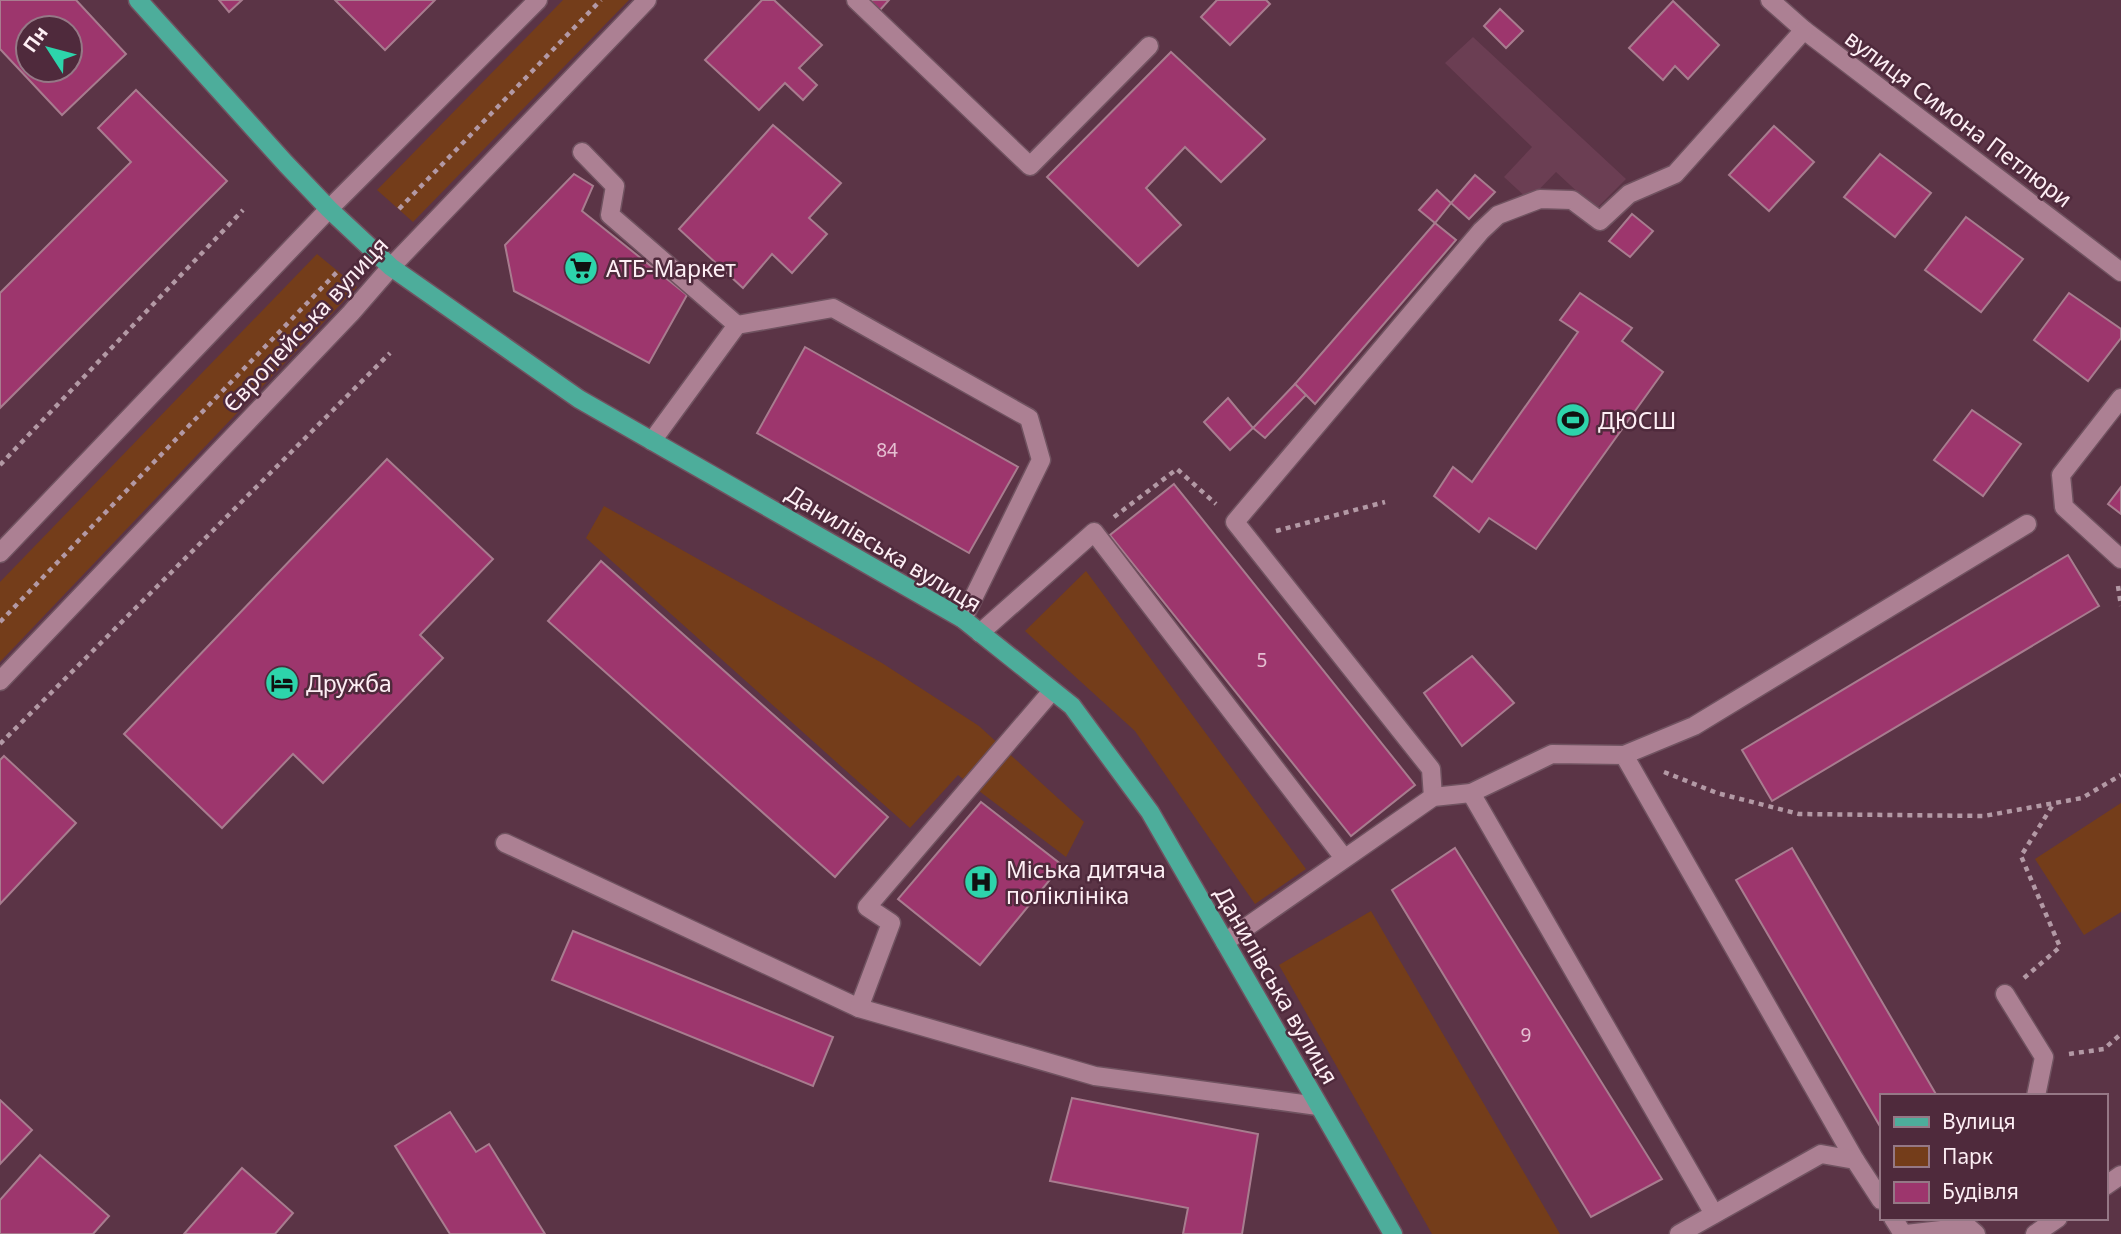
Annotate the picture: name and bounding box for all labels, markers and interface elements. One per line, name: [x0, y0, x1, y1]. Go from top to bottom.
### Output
north arrow: [14, 14, 84, 84]
text: Пн: [17, 20, 54, 58]
street label: вулиця Симона Петлюри: [1839, 22, 2079, 214]
street label: Європейська вулиця: [215, 229, 395, 419]
supermarket icon: АТБ-Маркет: [562, 249, 600, 287]
place label: АТБ-Маркет: [606, 252, 736, 284]
sports icon: ДЮСШ: [1554, 401, 1592, 439]
place label: ДЮСШ: [1598, 404, 1676, 436]
house number: 84: [876, 437, 898, 463]
street label: Данилівська вулиця: [780, 477, 988, 619]
house number: 5: [1257, 647, 1267, 673]
hotel icon: Дружба: [263, 664, 301, 702]
place label: Дружба: [306, 667, 392, 699]
place label: Міська дитяча поліклініка: [1006, 853, 1166, 911]
hospital icon: Міська дитяча поліклініка: [962, 863, 1000, 901]
street label: Данилівська вулиця: [1207, 880, 1347, 1090]
house number: 9: [1521, 1022, 1531, 1048]
legend: [1880, 1094, 2107, 1220]
text: Вулиця: [1942, 1107, 2016, 1135]
text: Парк: [1942, 1142, 1993, 1170]
text: Будівля: [1942, 1177, 2019, 1205]

